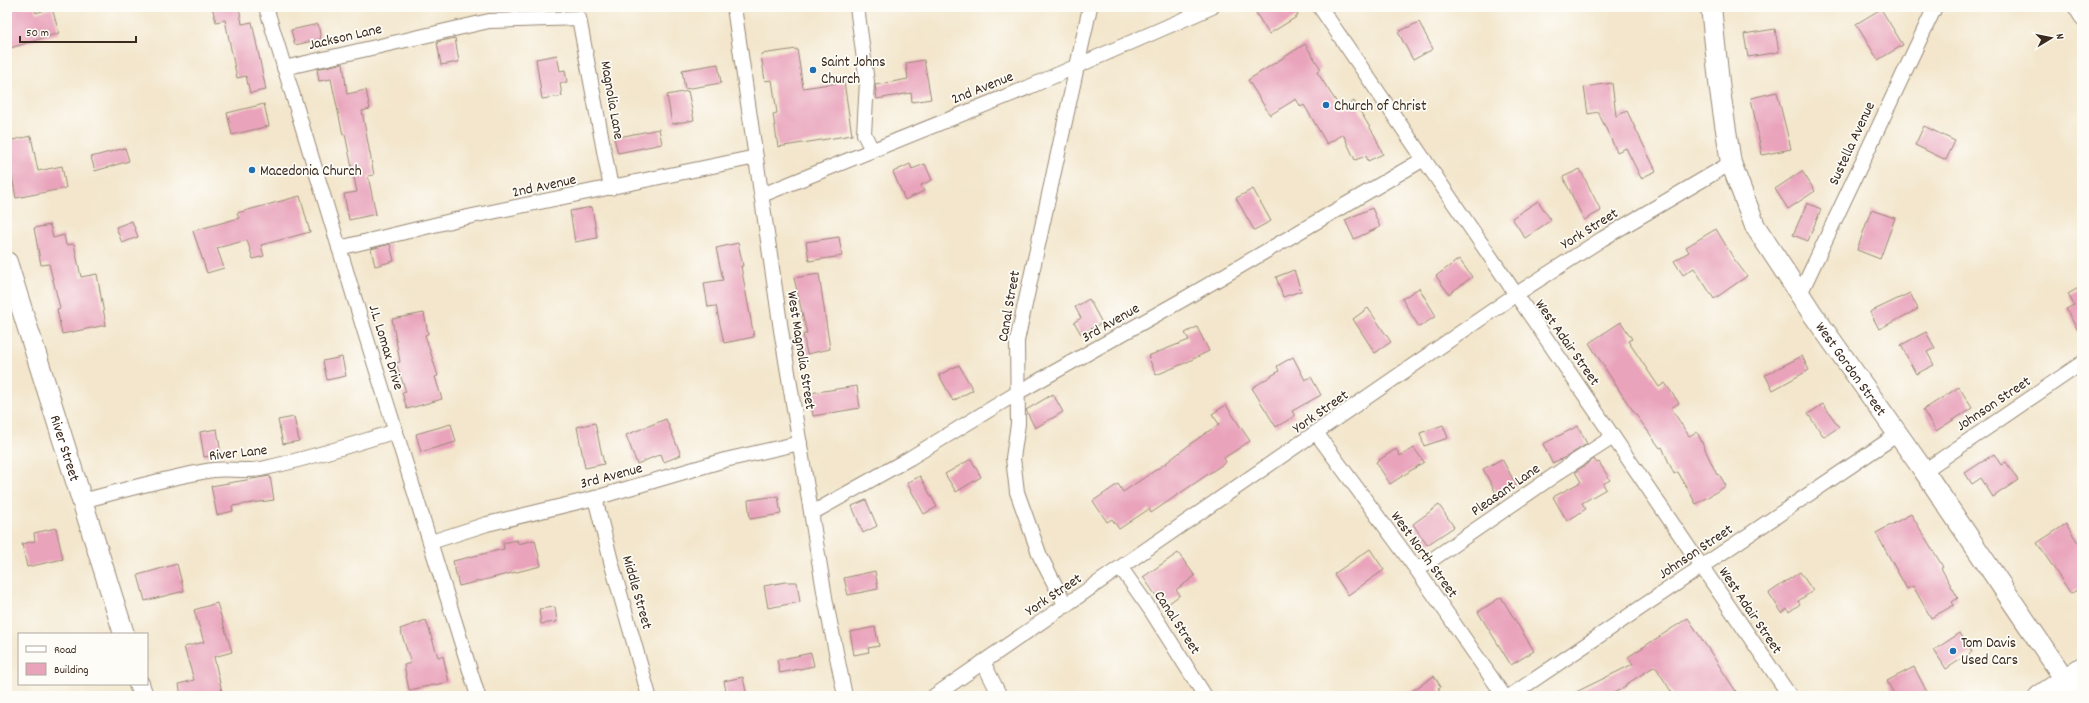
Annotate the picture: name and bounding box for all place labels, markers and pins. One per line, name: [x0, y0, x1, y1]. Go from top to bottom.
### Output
place label: Saint Johns Church: [821, 52, 886, 91]
marker: Saint Johns Church: [808, 65, 818, 75]
place label: Church of Christ: [1334, 96, 1427, 118]
marker: Church of Christ: [1321, 100, 1331, 110]
place label: Macedonia Church: [260, 161, 362, 183]
marker: Macedonia Church: [247, 165, 257, 175]
place label: Tom Davis Used Cars: [1961, 633, 2018, 672]
marker: Tom Davis Used Cars: [1948, 646, 1958, 656]

